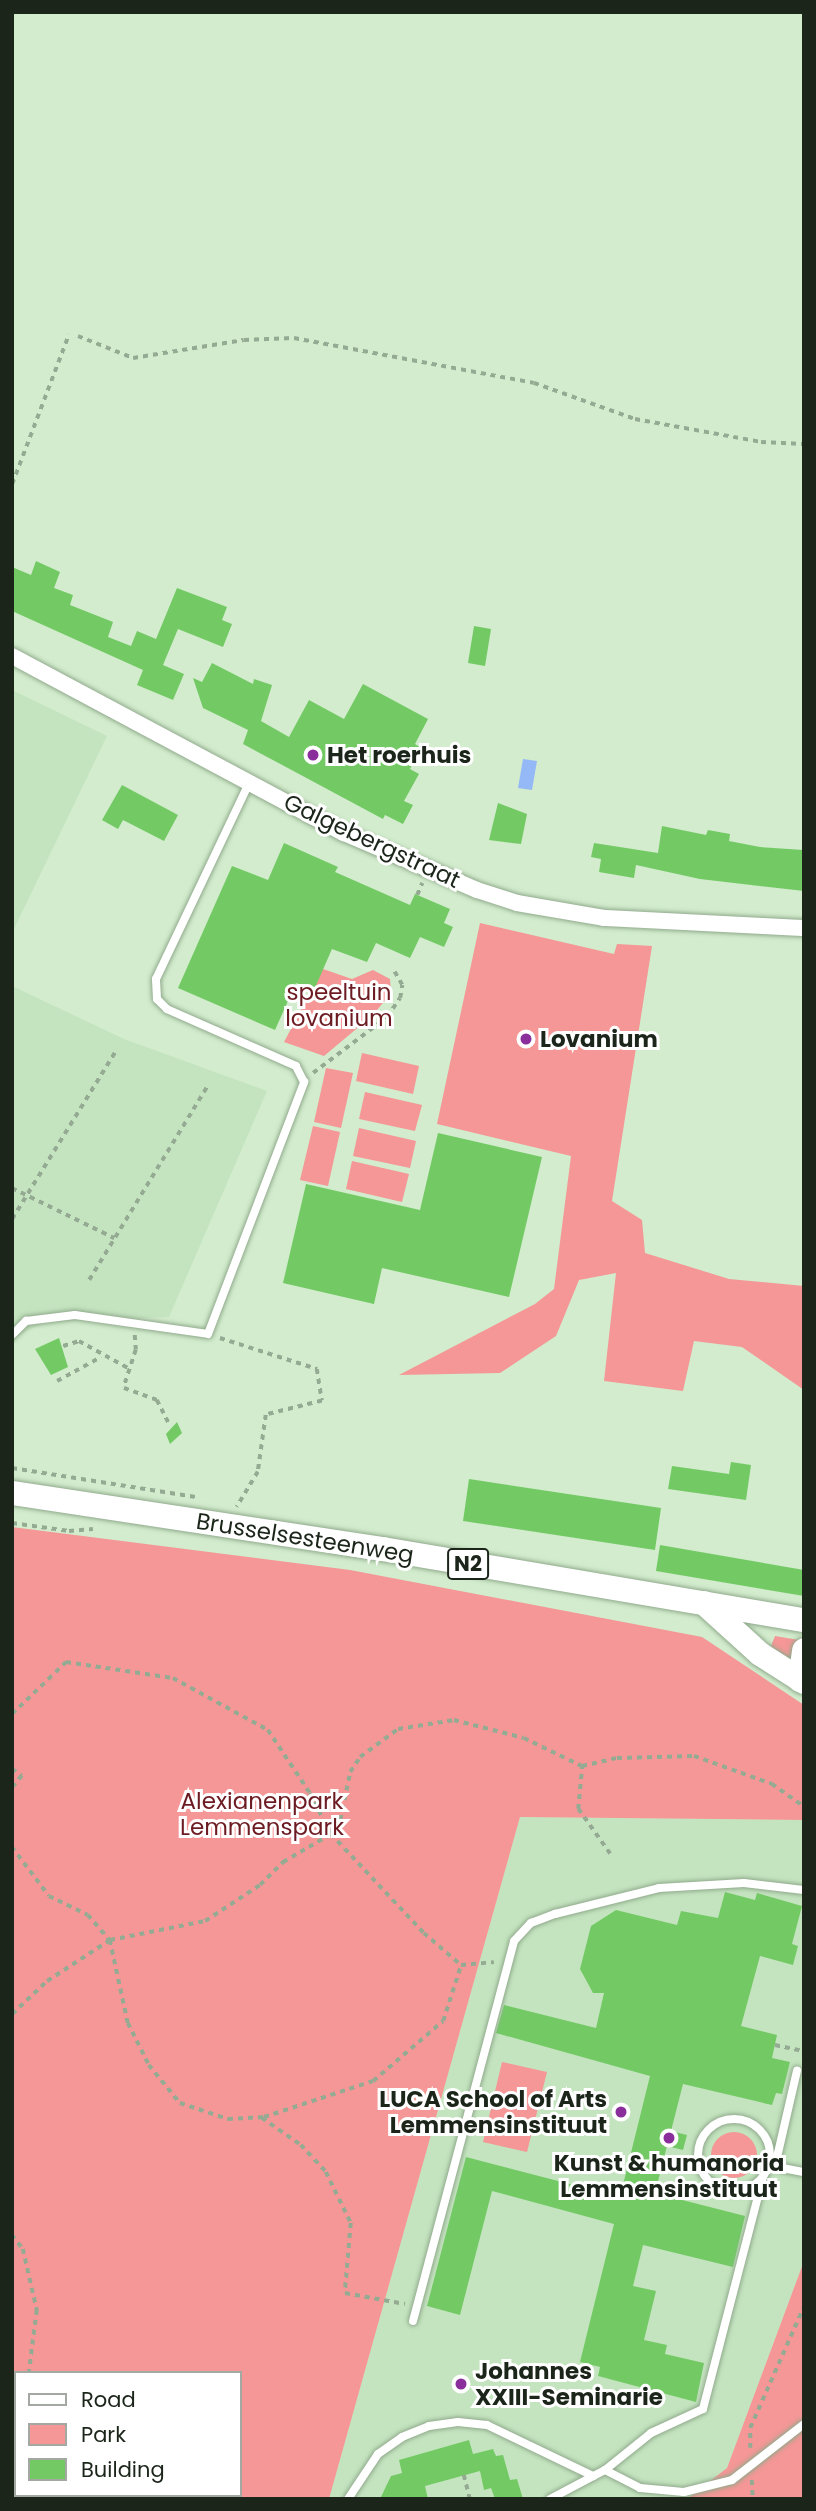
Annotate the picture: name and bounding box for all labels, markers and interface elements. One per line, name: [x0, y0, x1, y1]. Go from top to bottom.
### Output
place label: Het roerhuis: [327, 741, 471, 769]
marker: Het roerhuis: [305, 747, 321, 763]
street label: Galgebergstraat: [279, 788, 465, 894]
park label: speeltuin lovanium: [285, 978, 393, 1032]
place label: Lovanium: [540, 1025, 658, 1053]
marker: Lovanium: [518, 1031, 534, 1047]
street label: Brusselsesteenweg: [194, 1507, 416, 1569]
road number: N2: [447, 1546, 489, 1582]
park label: Alexianenpark Lemmenspark: [180, 1787, 344, 1841]
place label: LUCA School of Arts Lemmensinstituut: [379, 2085, 607, 2139]
marker: LUCA School of Arts Lemmensinstituut: [613, 2104, 629, 2120]
marker: Kunst & humanoria Lemmensinstituut: [661, 2130, 677, 2146]
place label: Kunst & humanoria Lemmensinstituut: [554, 2149, 784, 2203]
place label: Johannes XXIII-Seminarie: [475, 2357, 663, 2411]
legend: [14, 2371, 242, 2497]
marker: Johannes XXIII-Seminarie: [453, 2376, 469, 2392]
text: Road: [81, 2385, 136, 2414]
text: Park: [81, 2420, 126, 2449]
text: Building: [81, 2455, 165, 2484]

